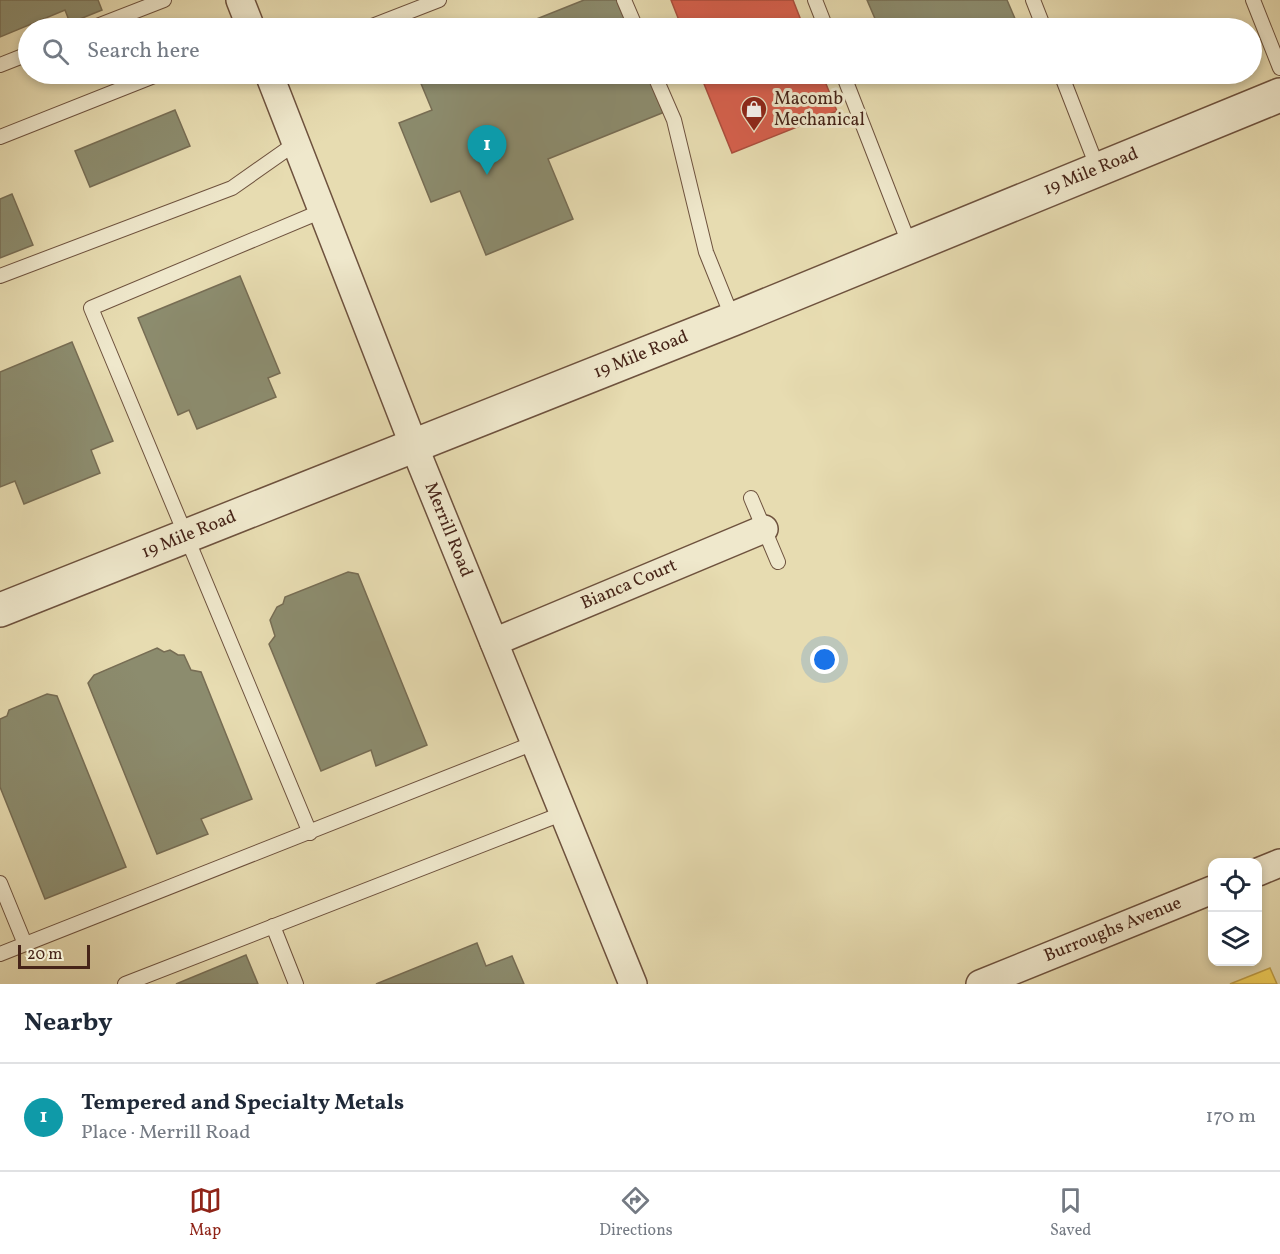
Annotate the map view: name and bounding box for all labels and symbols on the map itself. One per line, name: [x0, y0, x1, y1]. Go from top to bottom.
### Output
place label: Macomb Mechanical: [774, 87, 865, 133]
shop icon: Macomb Mechanical: [739, 94, 769, 132]
pin: 1: [468, 126, 506, 175]
street label: 19 Mile Road: [1040, 142, 1142, 202]
street label: 19 Mile Road: [590, 325, 692, 385]
street label: Merrill Road: [418, 479, 478, 581]
street label: 19 Mile Road: [138, 505, 240, 565]
street label: Bianca Court: [577, 554, 681, 616]
your location: [810, 645, 839, 674]
street label: Burroughs Avenue: [1040, 891, 1186, 969]
scale bar: [18, 942, 90, 970]

